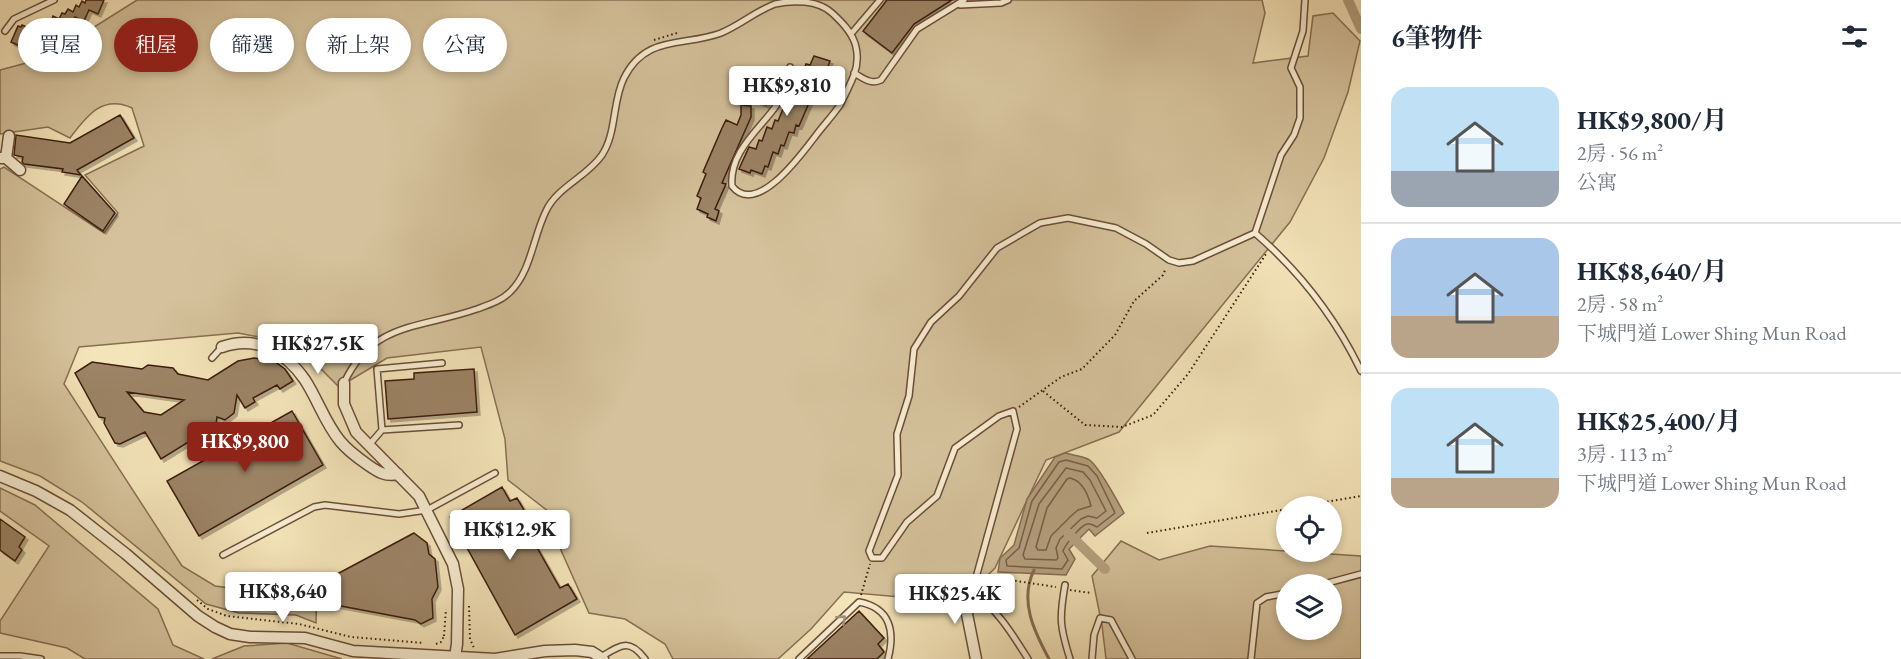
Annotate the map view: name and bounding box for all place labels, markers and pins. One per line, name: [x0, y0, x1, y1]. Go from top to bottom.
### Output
pin: HK$9,810: [725, 66, 849, 117]
pin: HK$27.5K: [256, 324, 380, 375]
pin: HK$9,800: [183, 422, 307, 473]
pin: HK$12.9K: [448, 510, 572, 561]
pin: HK$8,640: [221, 572, 345, 623]
pin: HK$25.4K: [893, 574, 1017, 625]

